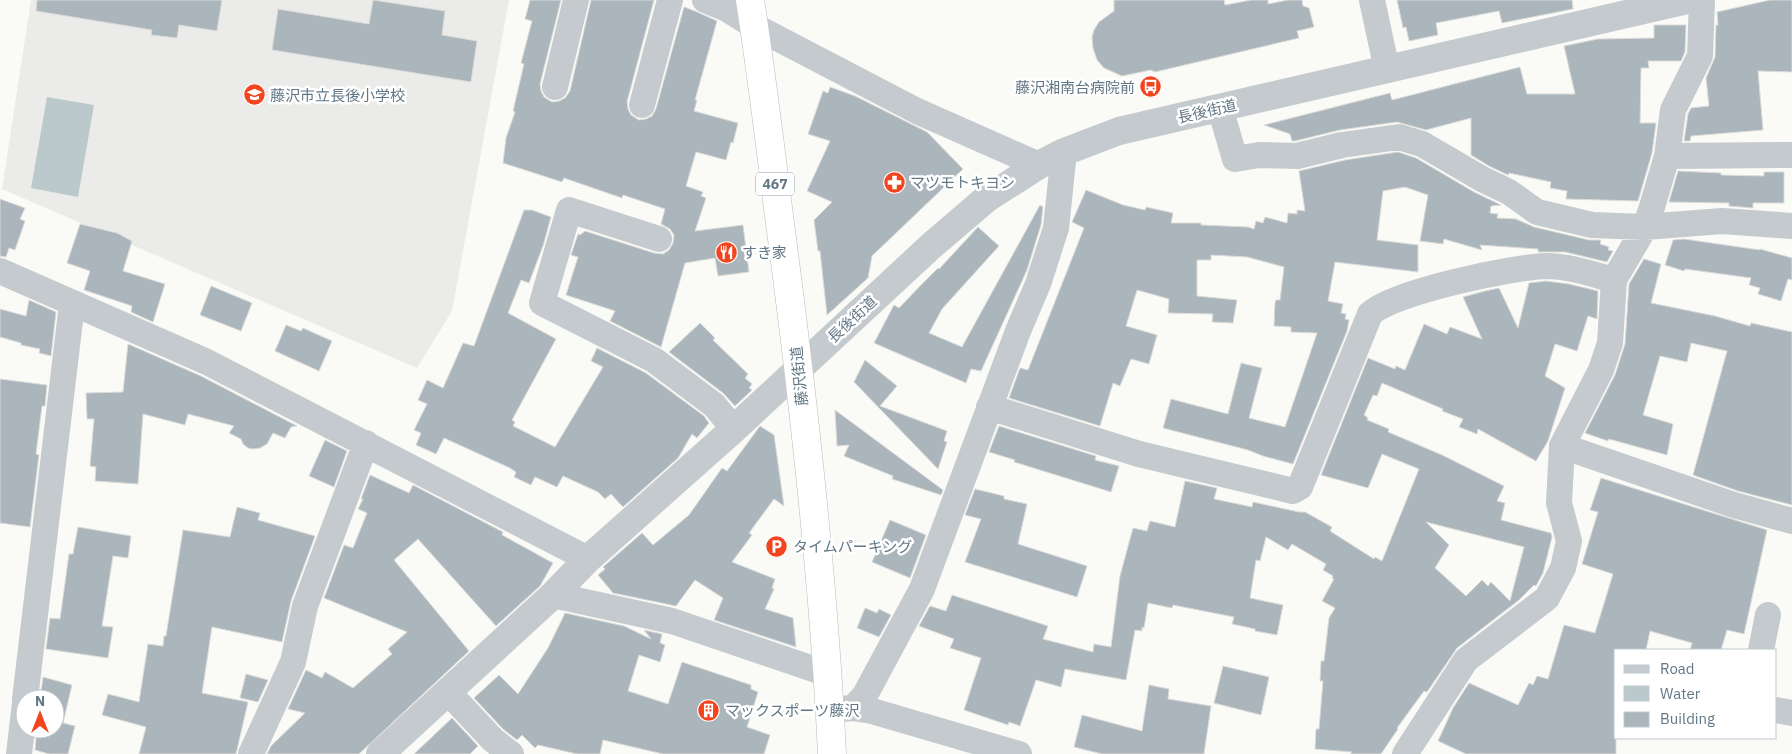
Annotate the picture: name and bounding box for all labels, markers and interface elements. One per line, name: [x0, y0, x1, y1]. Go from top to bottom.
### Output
bus stop icon: 藤沢湘南台病院前: [1139, 75, 1163, 99]
place label: 藤沢湘南台病院前: [1015, 78, 1135, 97]
school or university icon: 藤沢市立長後小学校: [242, 83, 266, 107]
place label: 藤沢市立長後小学校: [270, 86, 405, 105]
street label: 長後街道: [1176, 95, 1238, 127]
pharmacy icon: マツモトキヨシ: [882, 170, 906, 194]
road number: 467: [756, 172, 794, 195]
place label: マツモトキヨシ: [910, 173, 1015, 192]
restaurant icon: すき家: [714, 240, 738, 264]
place label: すき家: [742, 243, 787, 262]
street label: 長後街道: [824, 292, 880, 346]
street label: 藤沢街道: [786, 345, 812, 407]
parking icon: タイムパーキング: [765, 534, 789, 558]
place label: タイムパーキング: [793, 537, 912, 556]
legend: [1614, 649, 1777, 739]
text: Road: [1660, 659, 1695, 678]
text: Water: [1660, 684, 1701, 703]
north arrow: [15, 689, 65, 739]
text: N: [35, 692, 45, 710]
building icon: マックスポーツ藤沢: [697, 698, 721, 722]
place label: マックスポーツ藤沢: [725, 701, 859, 720]
text: Building: [1660, 709, 1715, 728]

